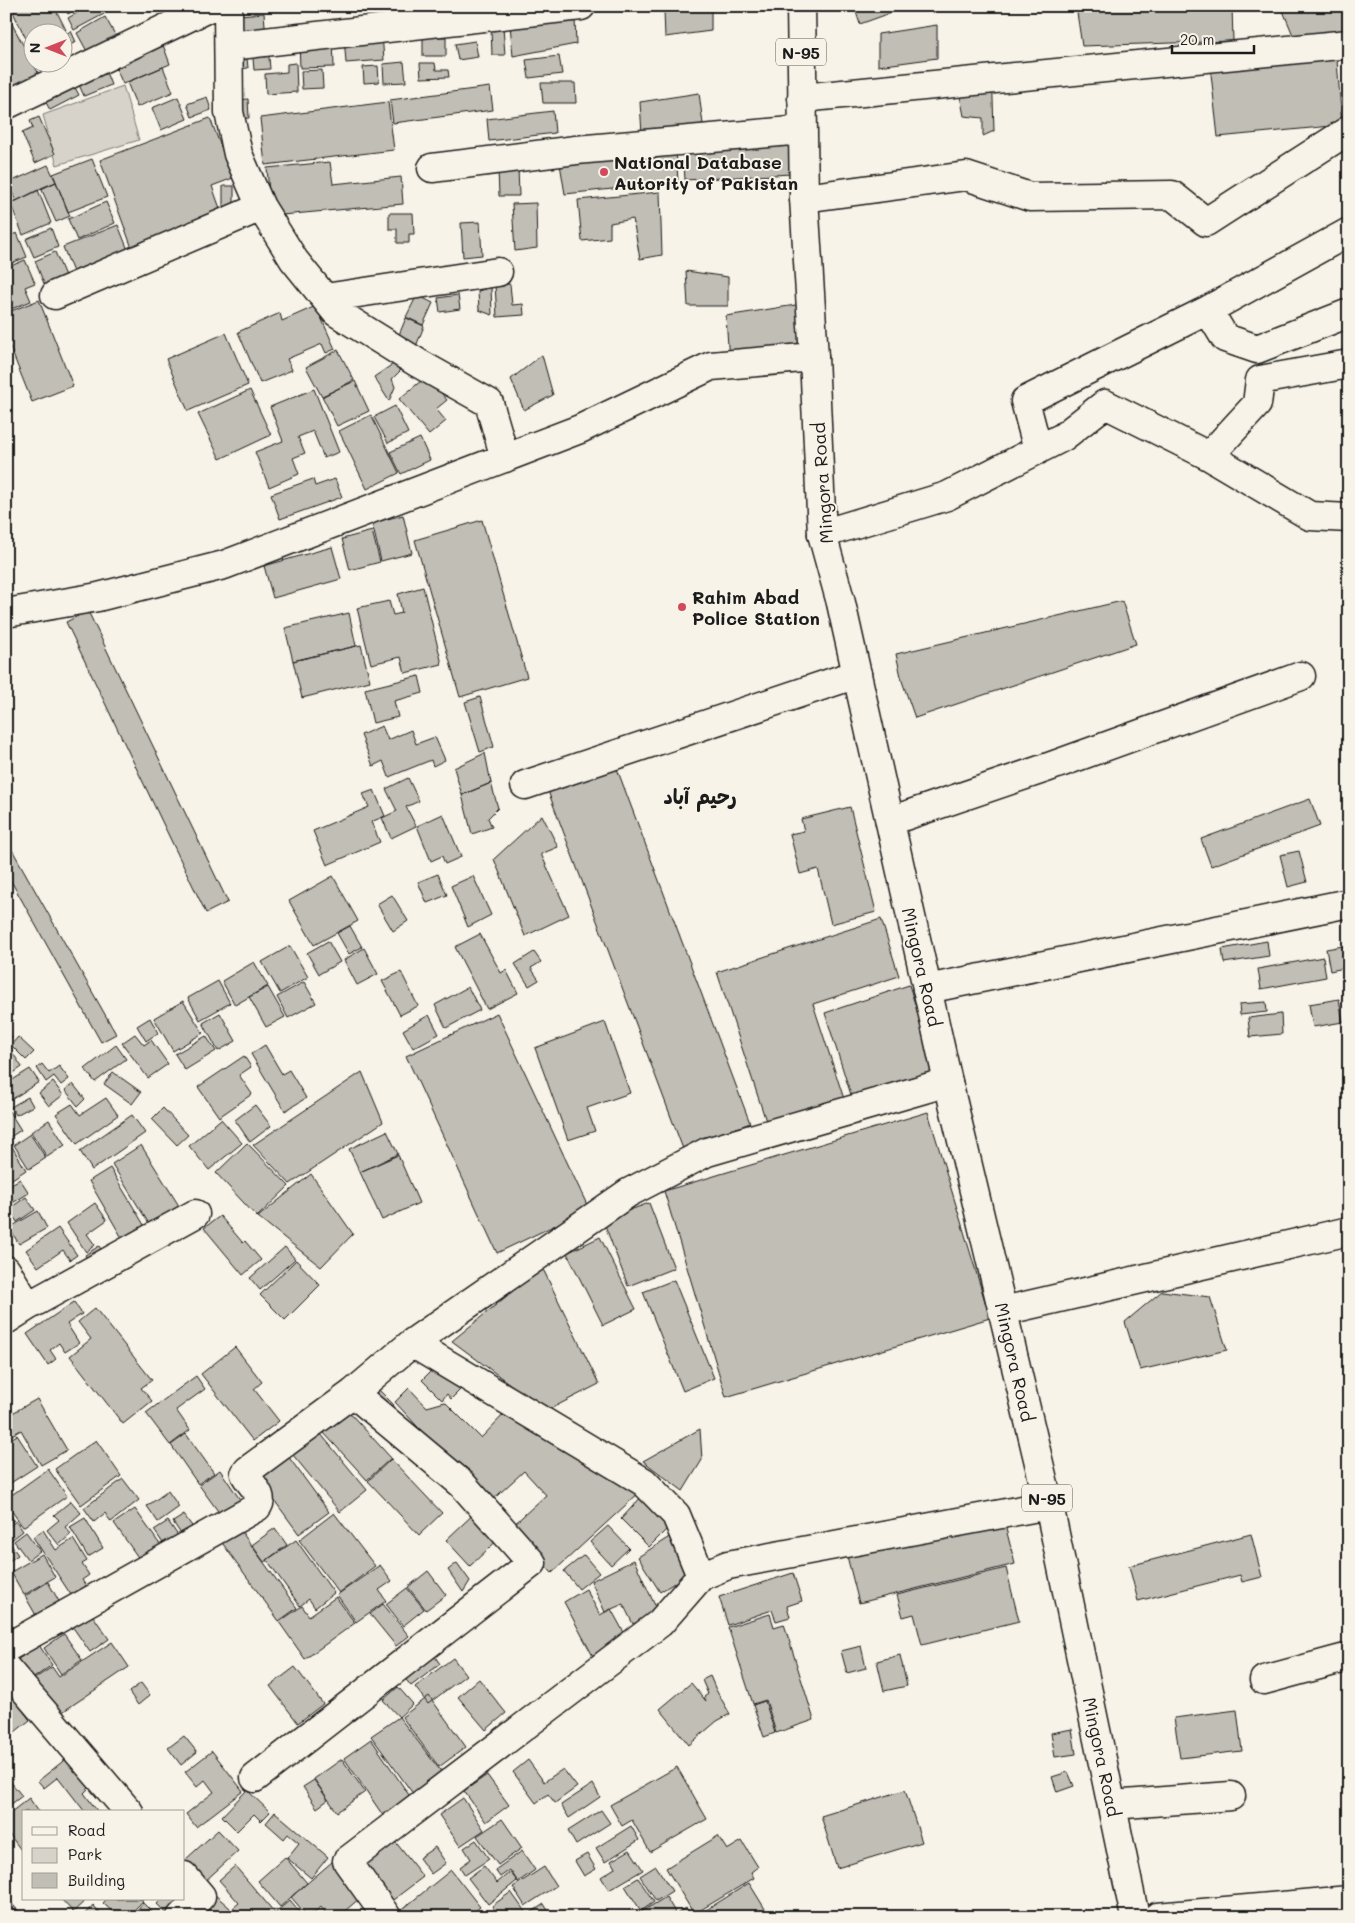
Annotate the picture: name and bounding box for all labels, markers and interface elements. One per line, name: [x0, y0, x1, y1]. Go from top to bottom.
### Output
north arrow: [22, 22, 72, 72]
scale bar: [1172, 22, 1255, 54]
text: 20 m: [1180, 29, 1214, 49]
road number: N-95: [776, 38, 826, 66]
text: N: [25, 43, 44, 53]
place label: National Database Autority of Pakistan: [614, 150, 798, 195]
marker: National Database Autority of Pakistan: [598, 166, 610, 178]
street label: Mingora Road: [806, 421, 838, 545]
place label: Rahim Abad Police Station: [692, 585, 820, 630]
marker: Rahim Abad Police Station: [676, 601, 688, 613]
district label: رحیم آباد: [663, 783, 737, 812]
street label: Mingora Road: [897, 905, 947, 1029]
street label: Mingora Road: [990, 1300, 1040, 1424]
road number: N-95: [1022, 1485, 1072, 1512]
street label: Mingora Road: [1078, 1695, 1126, 1819]
legend: [22, 1810, 185, 1900]
text: Road: [68, 1820, 105, 1840]
text: Park: [68, 1844, 102, 1864]
text: Building: [68, 1870, 125, 1890]

